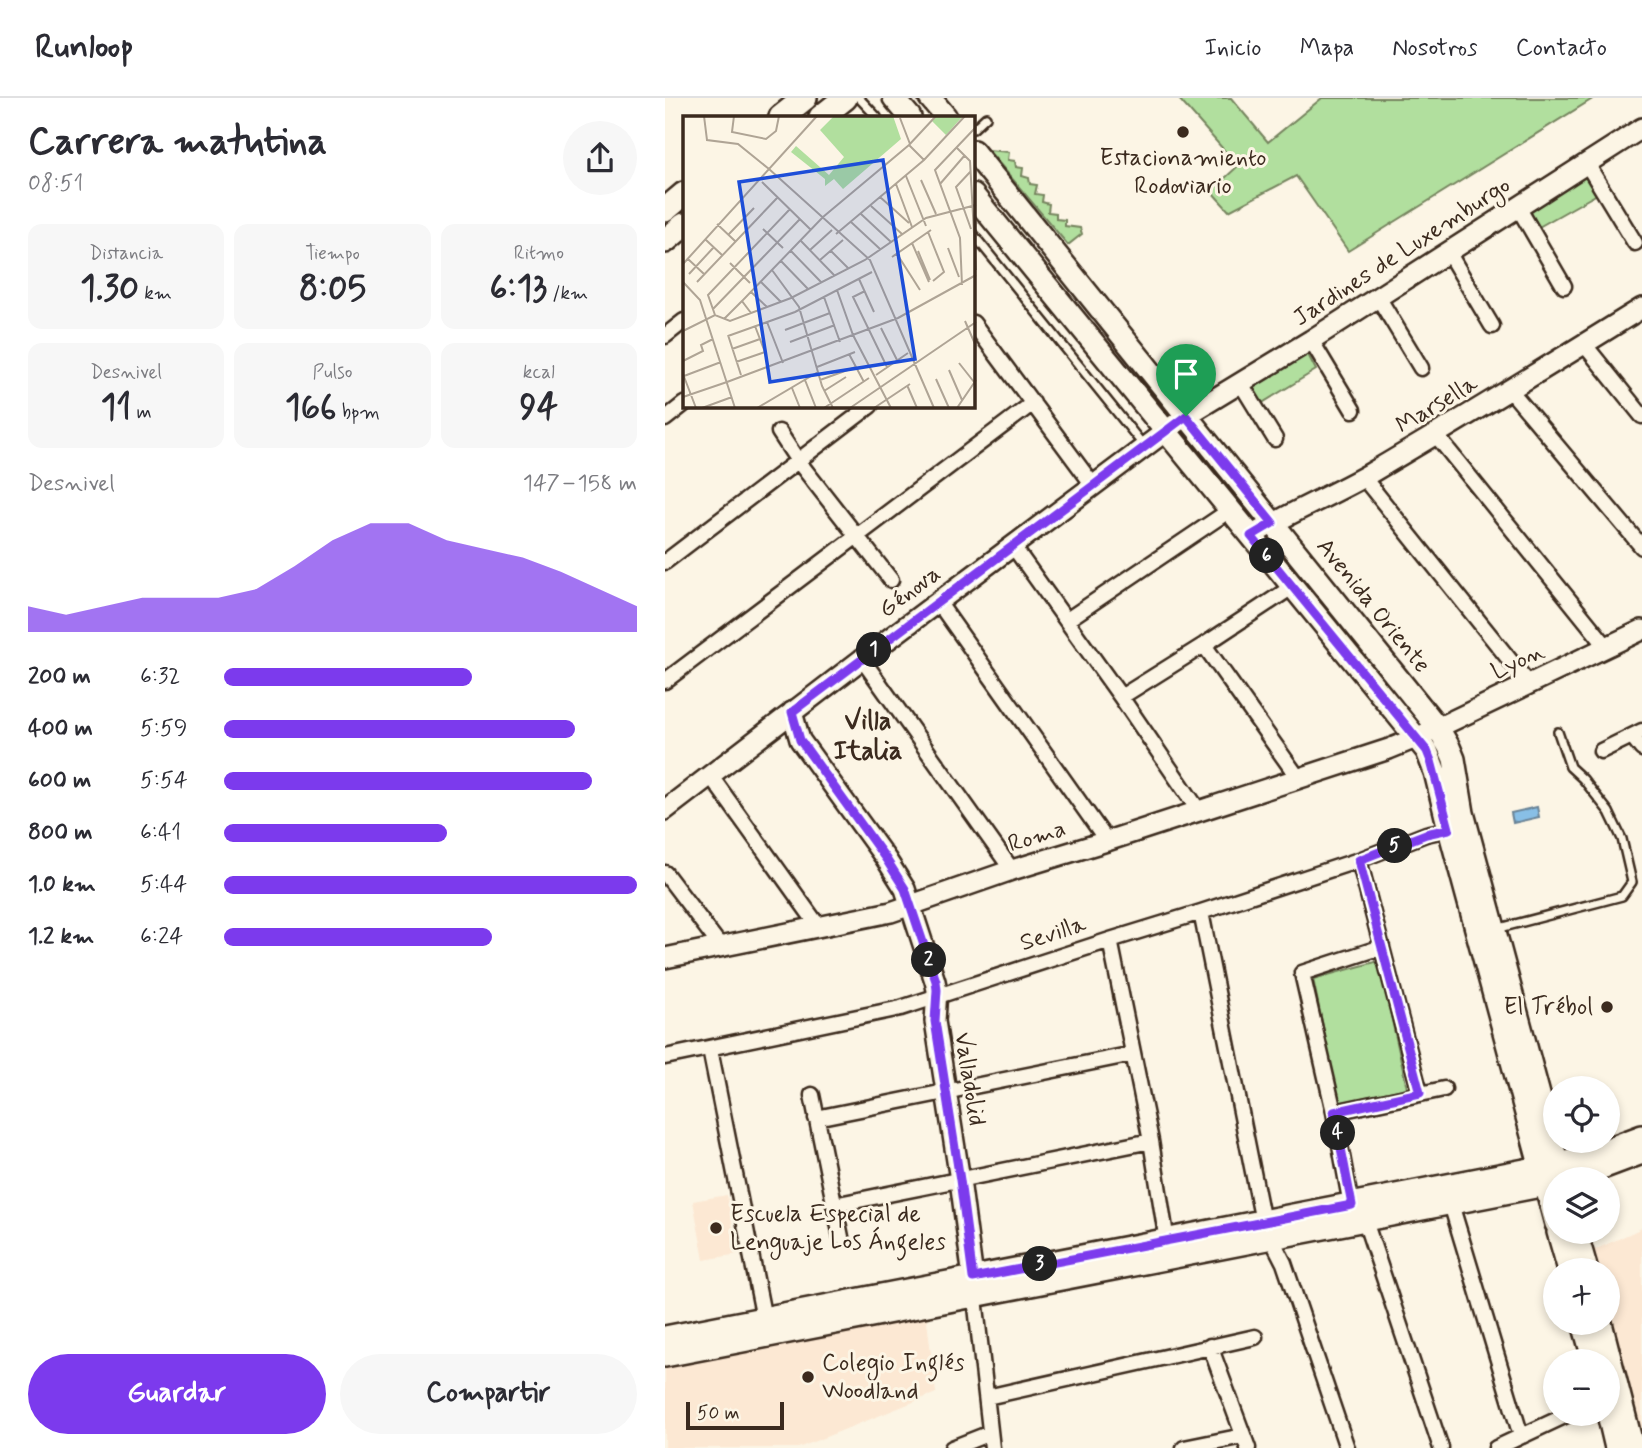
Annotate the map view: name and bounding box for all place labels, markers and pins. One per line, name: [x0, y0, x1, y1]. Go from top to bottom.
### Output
marker: Estacionamiento Rodoviario: [1175, 124, 1191, 140]
place label: Estacionamiento Rodoviario: [1099, 143, 1267, 202]
pin: [1156, 344, 1216, 416]
pin: 6: [1249, 538, 1285, 574]
pin: 1: [857, 632, 892, 668]
pin: 5: [1377, 828, 1413, 864]
pin: 2: [911, 942, 947, 978]
place label: El Trébol: [1504, 992, 1593, 1023]
marker: El Trébol: [1599, 999, 1615, 1015]
pin: 4: [1321, 1116, 1355, 1150]
place label: Escuela Especial de Lenguaje Los Ángeles: [730, 1199, 946, 1261]
marker: Escuela Especial de Lenguaje Los Ángeles: [708, 1220, 724, 1236]
pin: 3: [1023, 1246, 1057, 1282]
place label: Colegio Inglés Woodland: [822, 1348, 965, 1407]
marker: Colegio Inglés Woodland: [800, 1369, 816, 1385]

